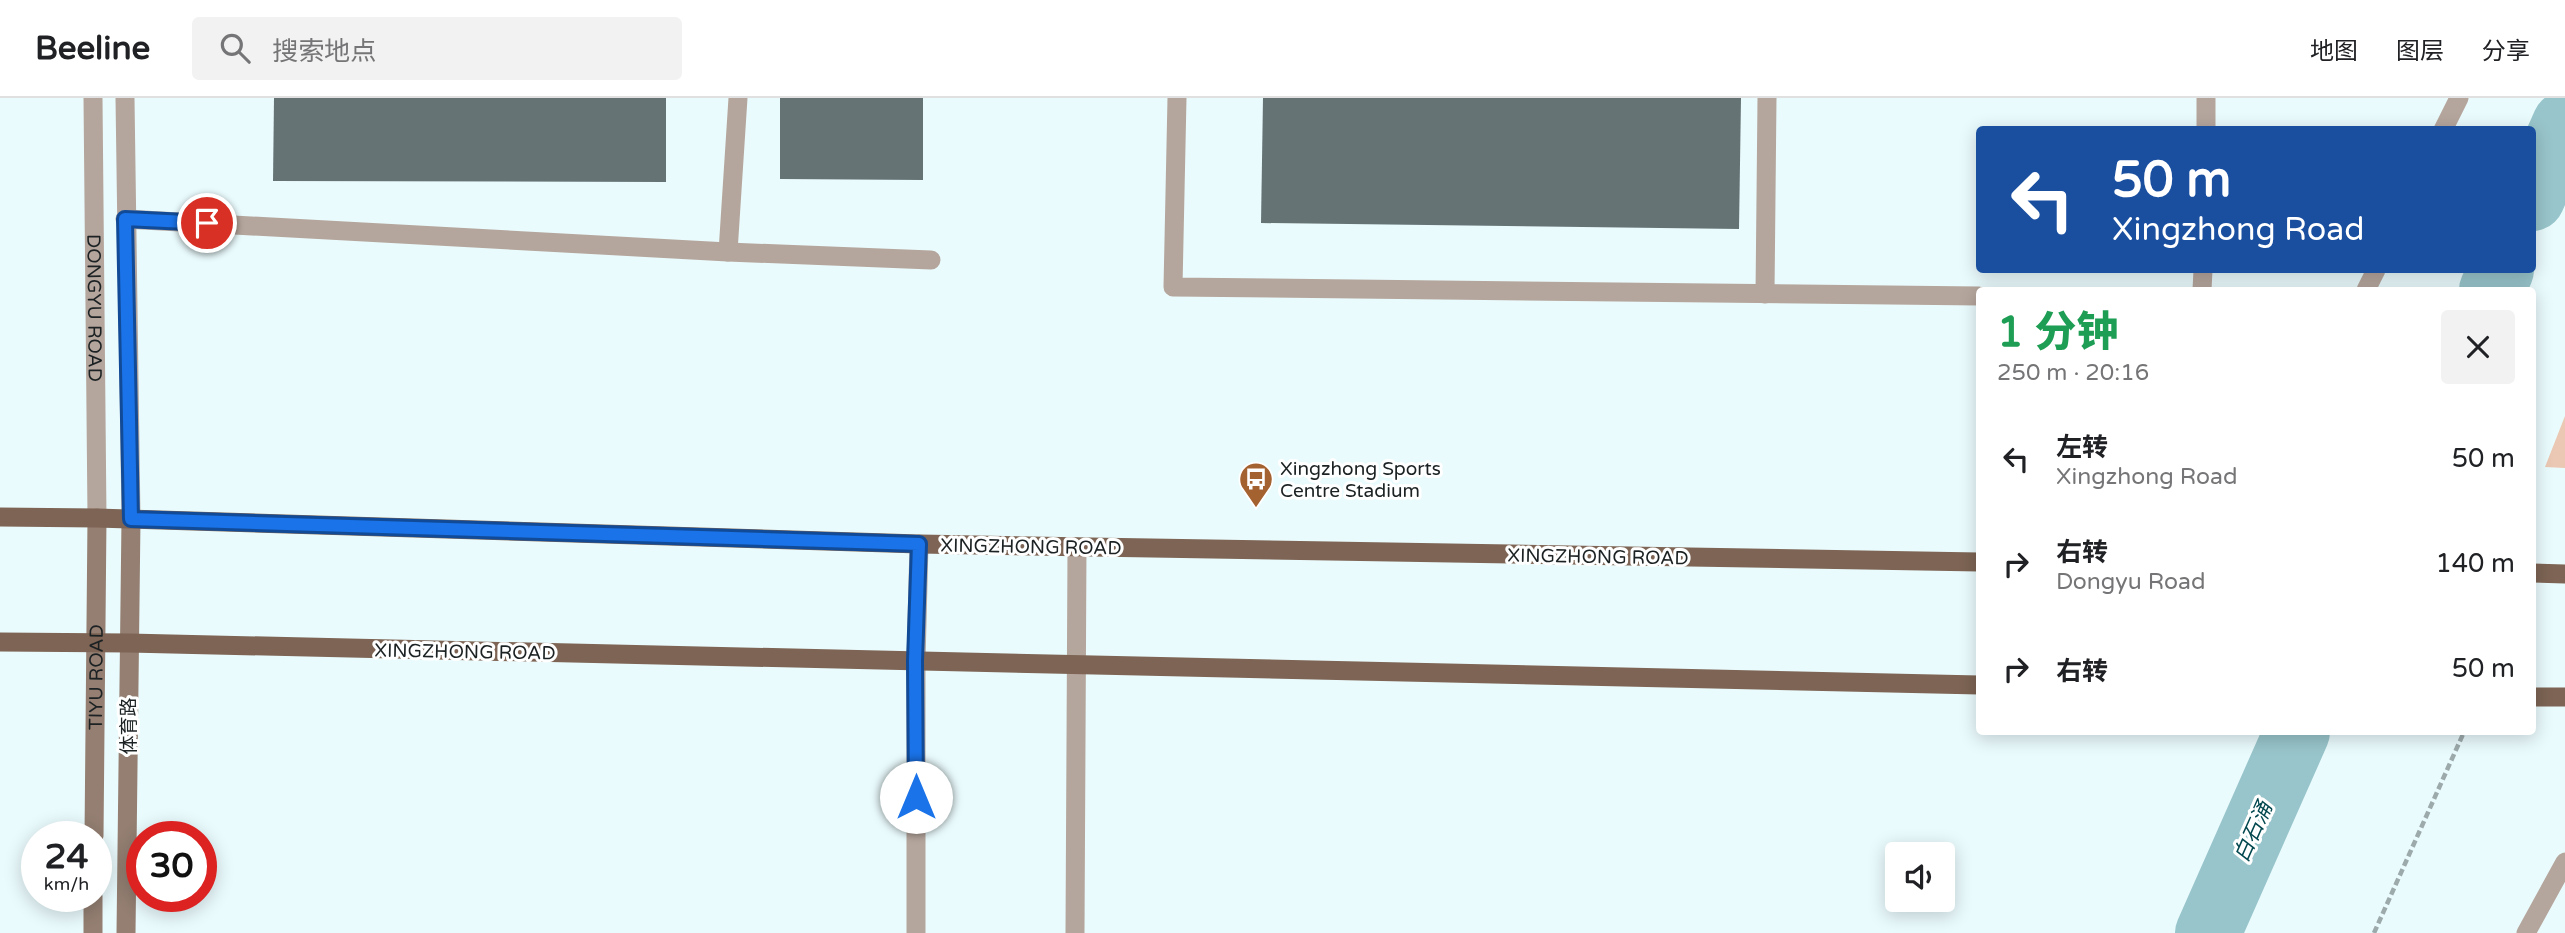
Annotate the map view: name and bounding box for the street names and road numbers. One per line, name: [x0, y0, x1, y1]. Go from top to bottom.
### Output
street label: DONGYU ROAD: [82, 234, 106, 382]
street label: XINGZHONG ROAD: [940, 534, 1122, 560]
street label: XINGZHONG ROAD: [1507, 544, 1689, 570]
street label: TIYU ROAD: [85, 624, 108, 730]
street label: XINGZHONG ROAD: [374, 639, 556, 665]
street label: 体育路: [118, 697, 140, 755]

